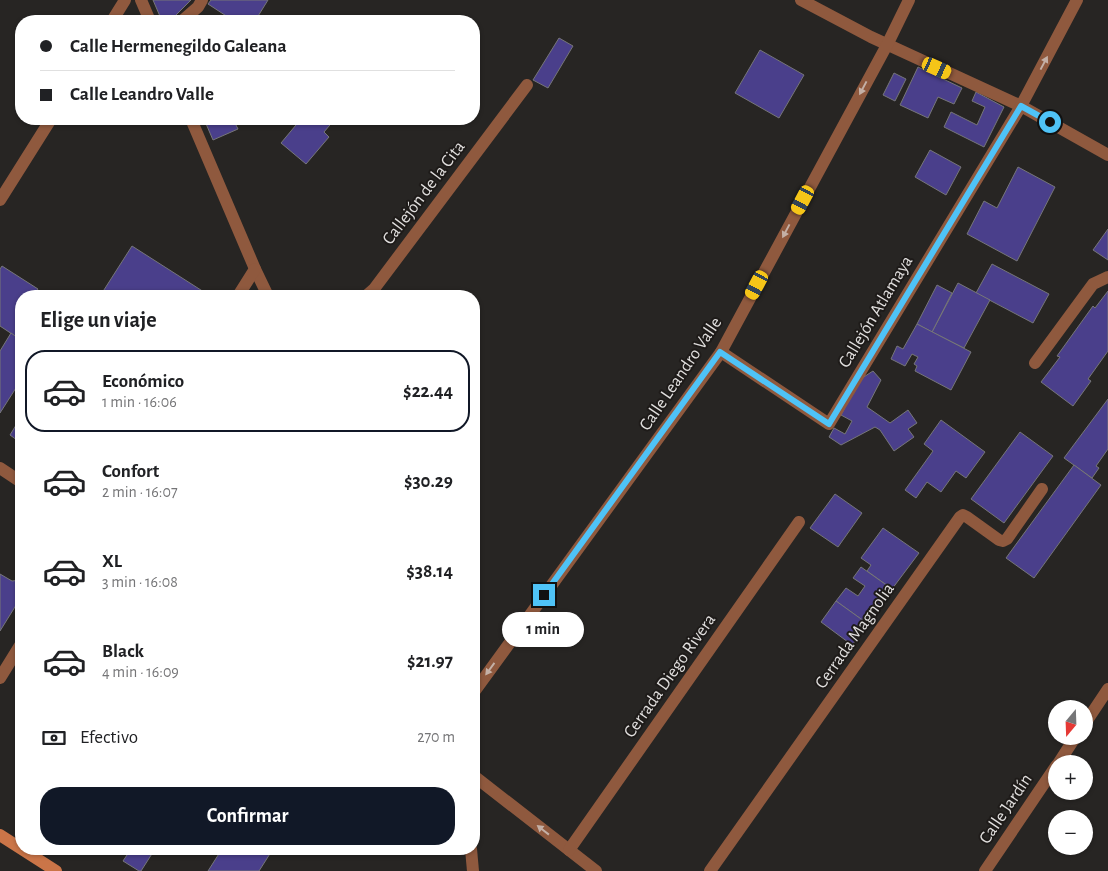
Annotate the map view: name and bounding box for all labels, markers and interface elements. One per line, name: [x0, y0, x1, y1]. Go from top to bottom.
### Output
text: Calle Hermenegildo Galeana: [70, 37, 287, 56]
car: [920, 55, 953, 81]
one-way arrow: [1040, 55, 1048, 70]
one-way arrow: [859, 81, 868, 94]
text: Calle Leandro Valle: [70, 85, 214, 104]
route start: [1039, 111, 1061, 133]
street label: Callejón de la Cita: [379, 138, 469, 248]
car: [789, 183, 816, 217]
one-way arrow: [782, 224, 791, 238]
street label: Callejón Atlamaya: [836, 253, 916, 371]
car: [743, 268, 770, 302]
text: Elige un viaje: [40, 309, 157, 331]
street label: Calle Leandro Valle: [637, 314, 725, 434]
icon: car: [42, 369, 87, 414]
text: Económico: [102, 372, 184, 391]
text: $22.44: [403, 382, 453, 401]
text: 1 min · 16:06: [102, 394, 177, 410]
icon: car: [42, 459, 87, 504]
text: Confort: [102, 462, 159, 481]
text: $30.29: [404, 472, 453, 491]
text: 2 min · 16:07: [102, 484, 178, 500]
icon: car: [42, 549, 87, 594]
text: XL: [102, 552, 122, 571]
text: $38.14: [406, 562, 453, 581]
text: 3 min · 16:08: [102, 574, 178, 590]
street label: Cerrada Magnolia: [812, 580, 898, 692]
route end: [533, 584, 555, 606]
street label: Cerrada Diego Rivera: [621, 611, 719, 741]
callout: 1 min: [503, 612, 585, 648]
text: 1 min: [526, 621, 560, 637]
icon: car: [42, 639, 87, 684]
text: Black: [102, 642, 144, 661]
text: $21.97: [407, 652, 453, 671]
one-way arrow: [485, 662, 495, 676]
text: 4 min · 16:09: [102, 664, 179, 680]
north arrow: [1048, 700, 1092, 745]
map controls: [1048, 700, 1093, 855]
icon: cash: [40, 724, 68, 752]
text: Efectivo: [80, 728, 138, 747]
text: 270 m: [417, 729, 455, 745]
button: +: [1048, 755, 1093, 800]
street label: Calle Jardín: [976, 771, 1036, 847]
button: Confirmar: [40, 787, 455, 845]
button: −: [1048, 810, 1093, 855]
one-way arrow: [537, 825, 550, 836]

